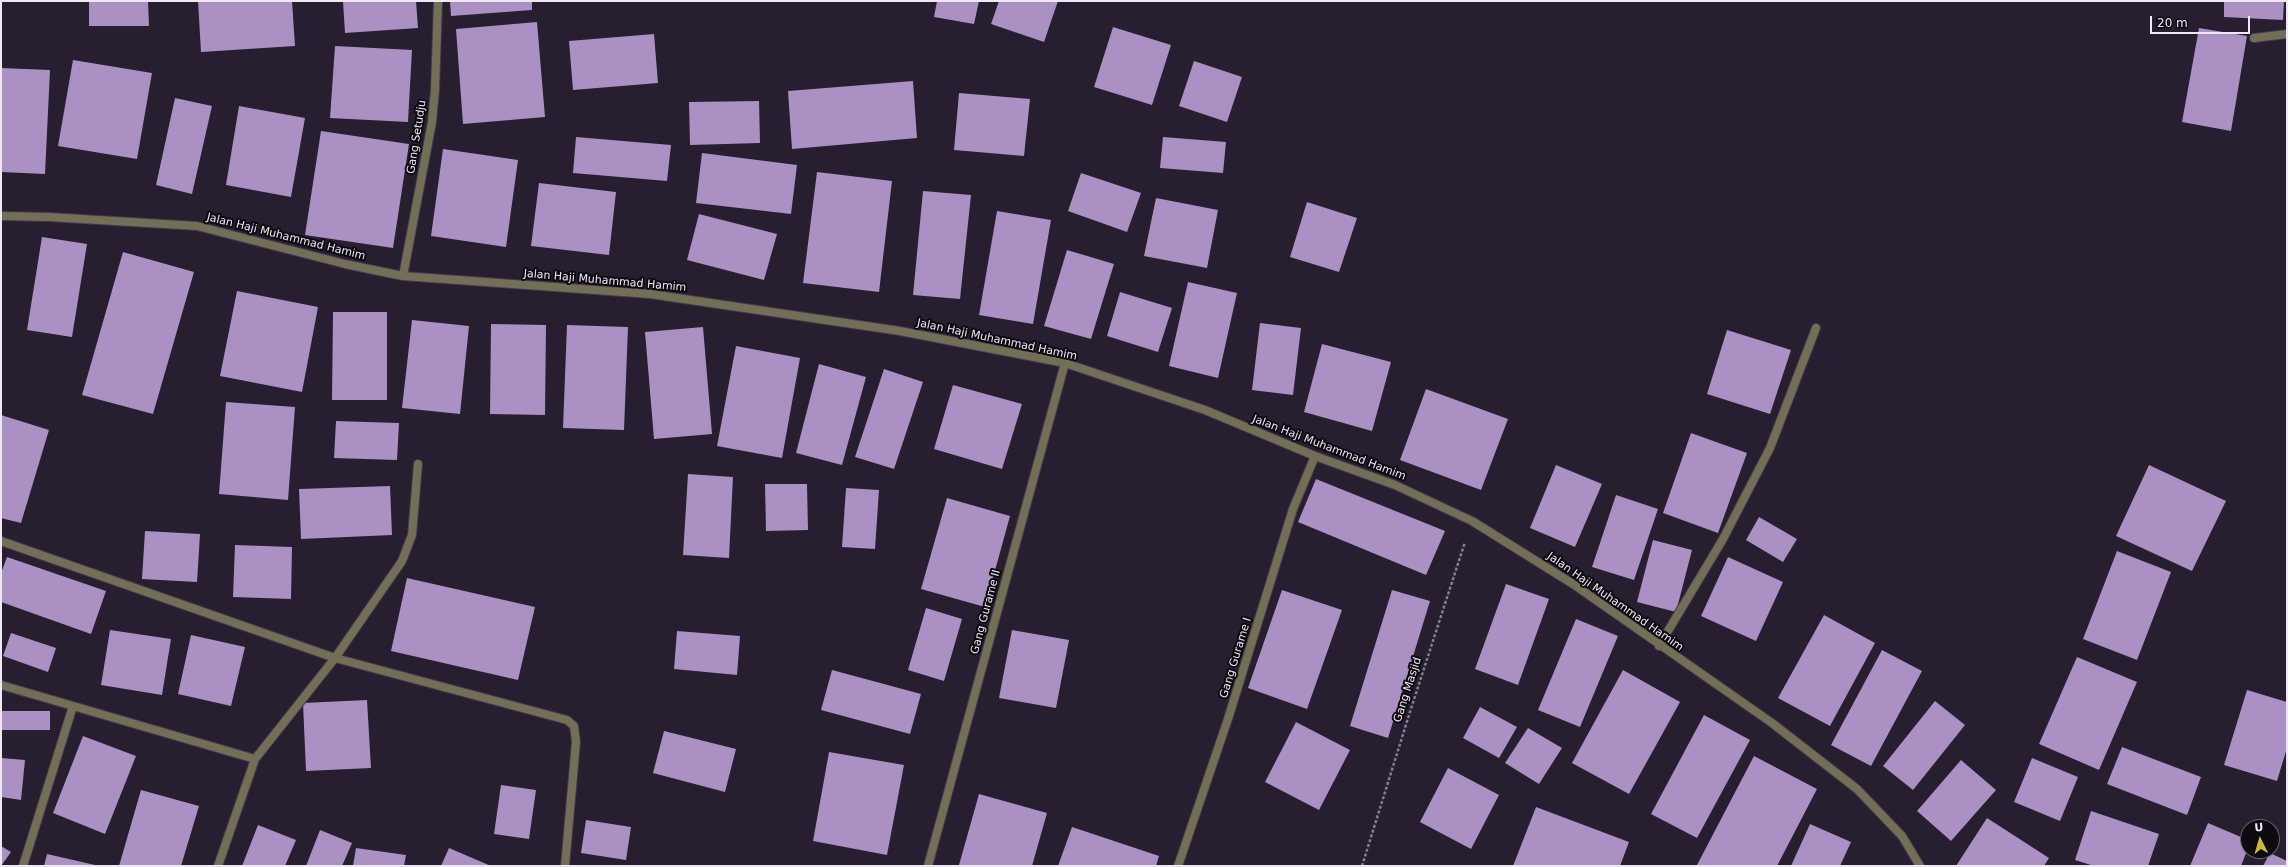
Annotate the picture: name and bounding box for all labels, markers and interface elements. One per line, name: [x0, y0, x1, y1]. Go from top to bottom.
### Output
scale bar: [2152, 8, 2252, 34]
text: 20 m: [2157, 16, 2188, 30]
street label: Gang Setudju: [405, 99, 429, 175]
street label: Jalan Haji Muhammad Hamim: [205, 211, 367, 263]
street label: Jalan Haji Muhammad Hamim: [523, 267, 687, 295]
street label: Jalan Haji Muhammad Hamim: [916, 317, 1078, 363]
street label: Jalan Haji Muhammad Hamim: [1250, 413, 1408, 483]
street label: Jalan Haji Muhammad Hamim: [1544, 550, 1686, 654]
street label: Gang Gurame II: [968, 568, 1004, 656]
street label: Gang Gurame I: [1217, 616, 1255, 700]
street label: Gang Masjid: [1391, 656, 1425, 724]
north arrow: [2240, 819, 2280, 859]
text: U: [2254, 821, 2264, 834]

